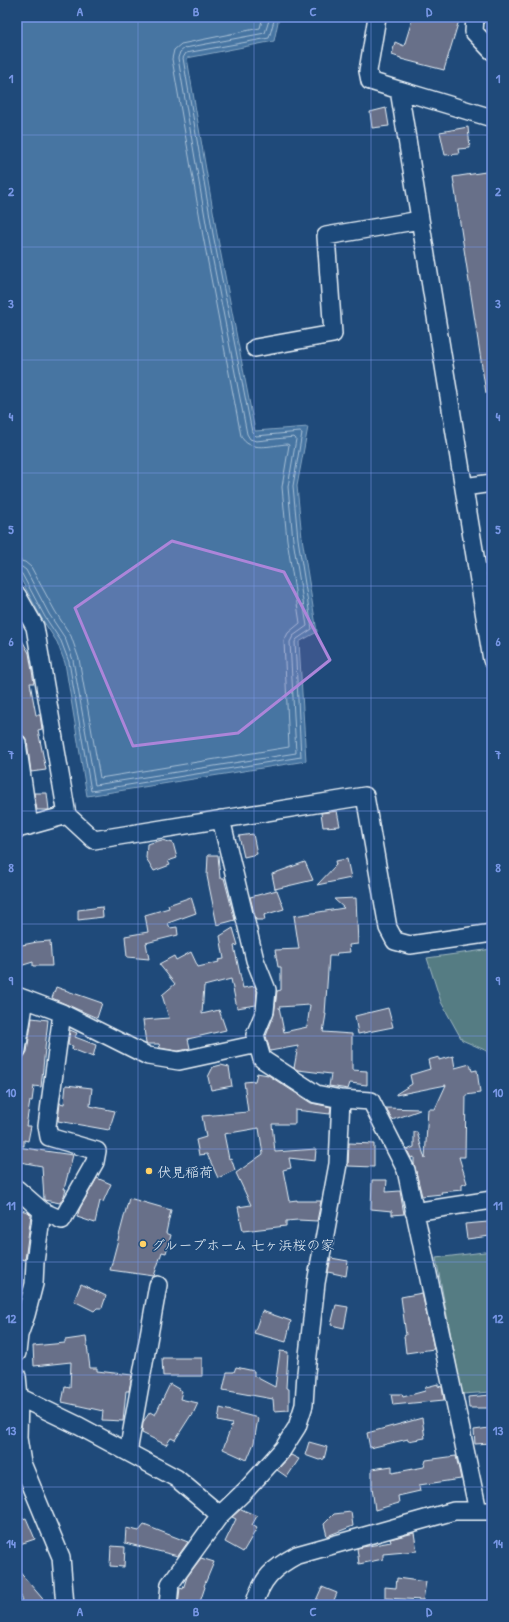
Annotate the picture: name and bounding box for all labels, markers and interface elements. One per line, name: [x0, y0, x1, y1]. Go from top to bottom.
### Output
text: A: [77, 2, 84, 20]
text: B: [193, 2, 200, 20]
text: C: [309, 2, 317, 20]
text: D: [426, 2, 433, 20]
text: 1: [9, 69, 14, 87]
text: 1: [496, 69, 501, 87]
text: 2: [8, 182, 15, 200]
text: 2: [495, 182, 502, 200]
text: 3: [8, 294, 14, 312]
text: 3: [495, 294, 501, 312]
text: 4: [9, 407, 14, 425]
text: 4: [496, 407, 501, 425]
text: 5: [8, 520, 14, 538]
text: 5: [495, 520, 501, 538]
text: 6: [8, 632, 14, 650]
text: 6: [495, 632, 501, 650]
text: 7: [7, 745, 15, 763]
text: 7: [494, 745, 502, 763]
text: 8: [8, 858, 14, 876]
text: 8: [495, 858, 501, 876]
text: 9: [9, 971, 14, 989]
text: 9: [496, 971, 501, 989]
text: 10: [6, 1083, 16, 1101]
text: 10: [493, 1083, 503, 1101]
place label: 伏見稲荷: [157, 1162, 213, 1181]
marker: 伏見稲荷: [144, 1166, 154, 1176]
text: 11: [6, 1196, 16, 1214]
text: 11: [493, 1196, 503, 1214]
place label: グループホーム 七ヶ浜桜の家: [151, 1235, 335, 1254]
marker: グループホーム 七ヶ浜桜の家: [138, 1239, 148, 1249]
text: 12: [6, 1309, 17, 1327]
text: 12: [493, 1309, 504, 1327]
text: 13: [6, 1421, 16, 1439]
text: 13: [493, 1421, 503, 1439]
text: 14: [6, 1534, 16, 1552]
text: 14: [493, 1534, 503, 1552]
text: A: [77, 1602, 84, 1620]
text: B: [193, 1602, 200, 1620]
text: C: [309, 1602, 317, 1620]
text: D: [426, 1602, 433, 1620]

